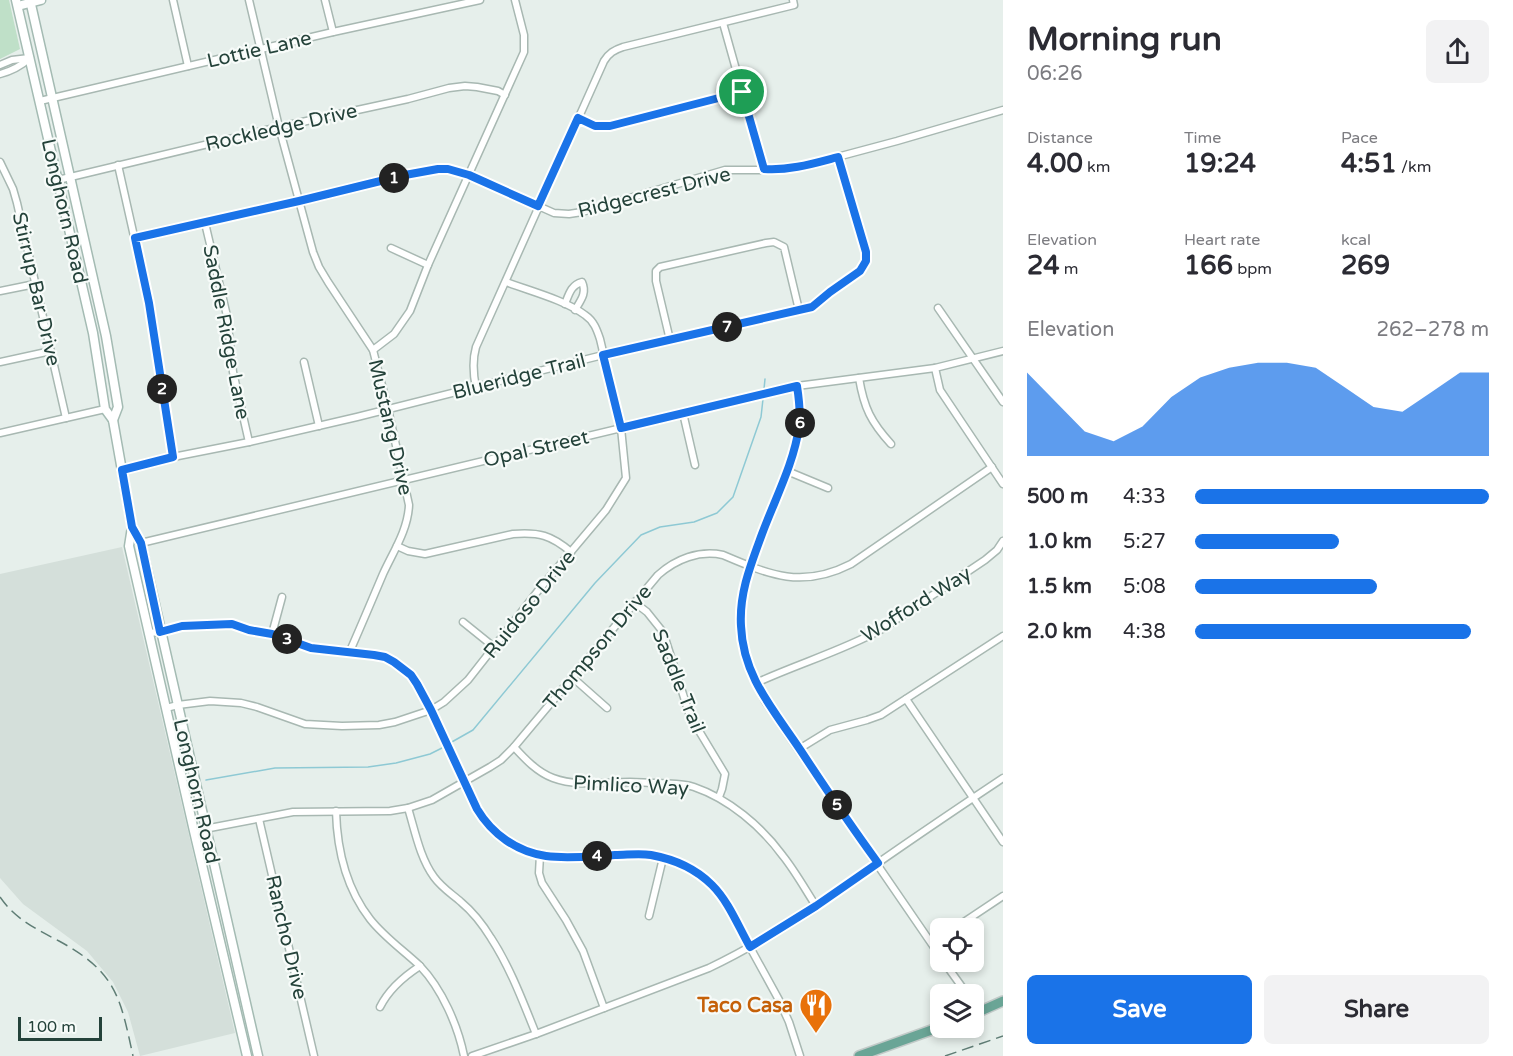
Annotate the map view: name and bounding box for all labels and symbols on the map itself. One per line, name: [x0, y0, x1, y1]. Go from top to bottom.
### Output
street label: Lottie Lane: [205, 26, 314, 74]
pin: [716, 66, 767, 117]
street label: Rockledge Drive: [203, 99, 360, 157]
street label: Longhorn Road: [36, 136, 92, 286]
street label: Ridgecrest Drive: [575, 162, 733, 224]
pin: 1: [379, 163, 409, 193]
street label: Stirrup Bar Drive: [7, 210, 65, 368]
street label: Saddle Ridge Lane: [197, 243, 255, 422]
pin: 7: [712, 312, 742, 342]
street label: Blueridge Trail: [450, 349, 588, 405]
street label: Mustang Drive: [363, 357, 417, 498]
pin: 2: [147, 374, 177, 404]
pin: 6: [785, 408, 815, 438]
street label: Opal Street: [481, 425, 592, 473]
street label: Ruidoso Drive: [479, 546, 581, 664]
street label: Wofford Way: [857, 561, 976, 648]
street label: Thompson Drive: [539, 580, 657, 715]
pin: 3: [272, 624, 302, 654]
street label: Saddle Trail: [646, 626, 710, 737]
street label: Longhorn Road: [168, 716, 224, 866]
street label: Pimlico Way: [573, 771, 690, 801]
pin: 5: [822, 790, 852, 820]
pin: 4: [582, 841, 612, 871]
street label: Rancho Drive: [260, 873, 312, 1002]
restaurant icon: Taco Casa: [798, 987, 834, 1034]
place label: Taco Casa: [696, 994, 793, 1018]
scale bar: [18, 1014, 102, 1042]

